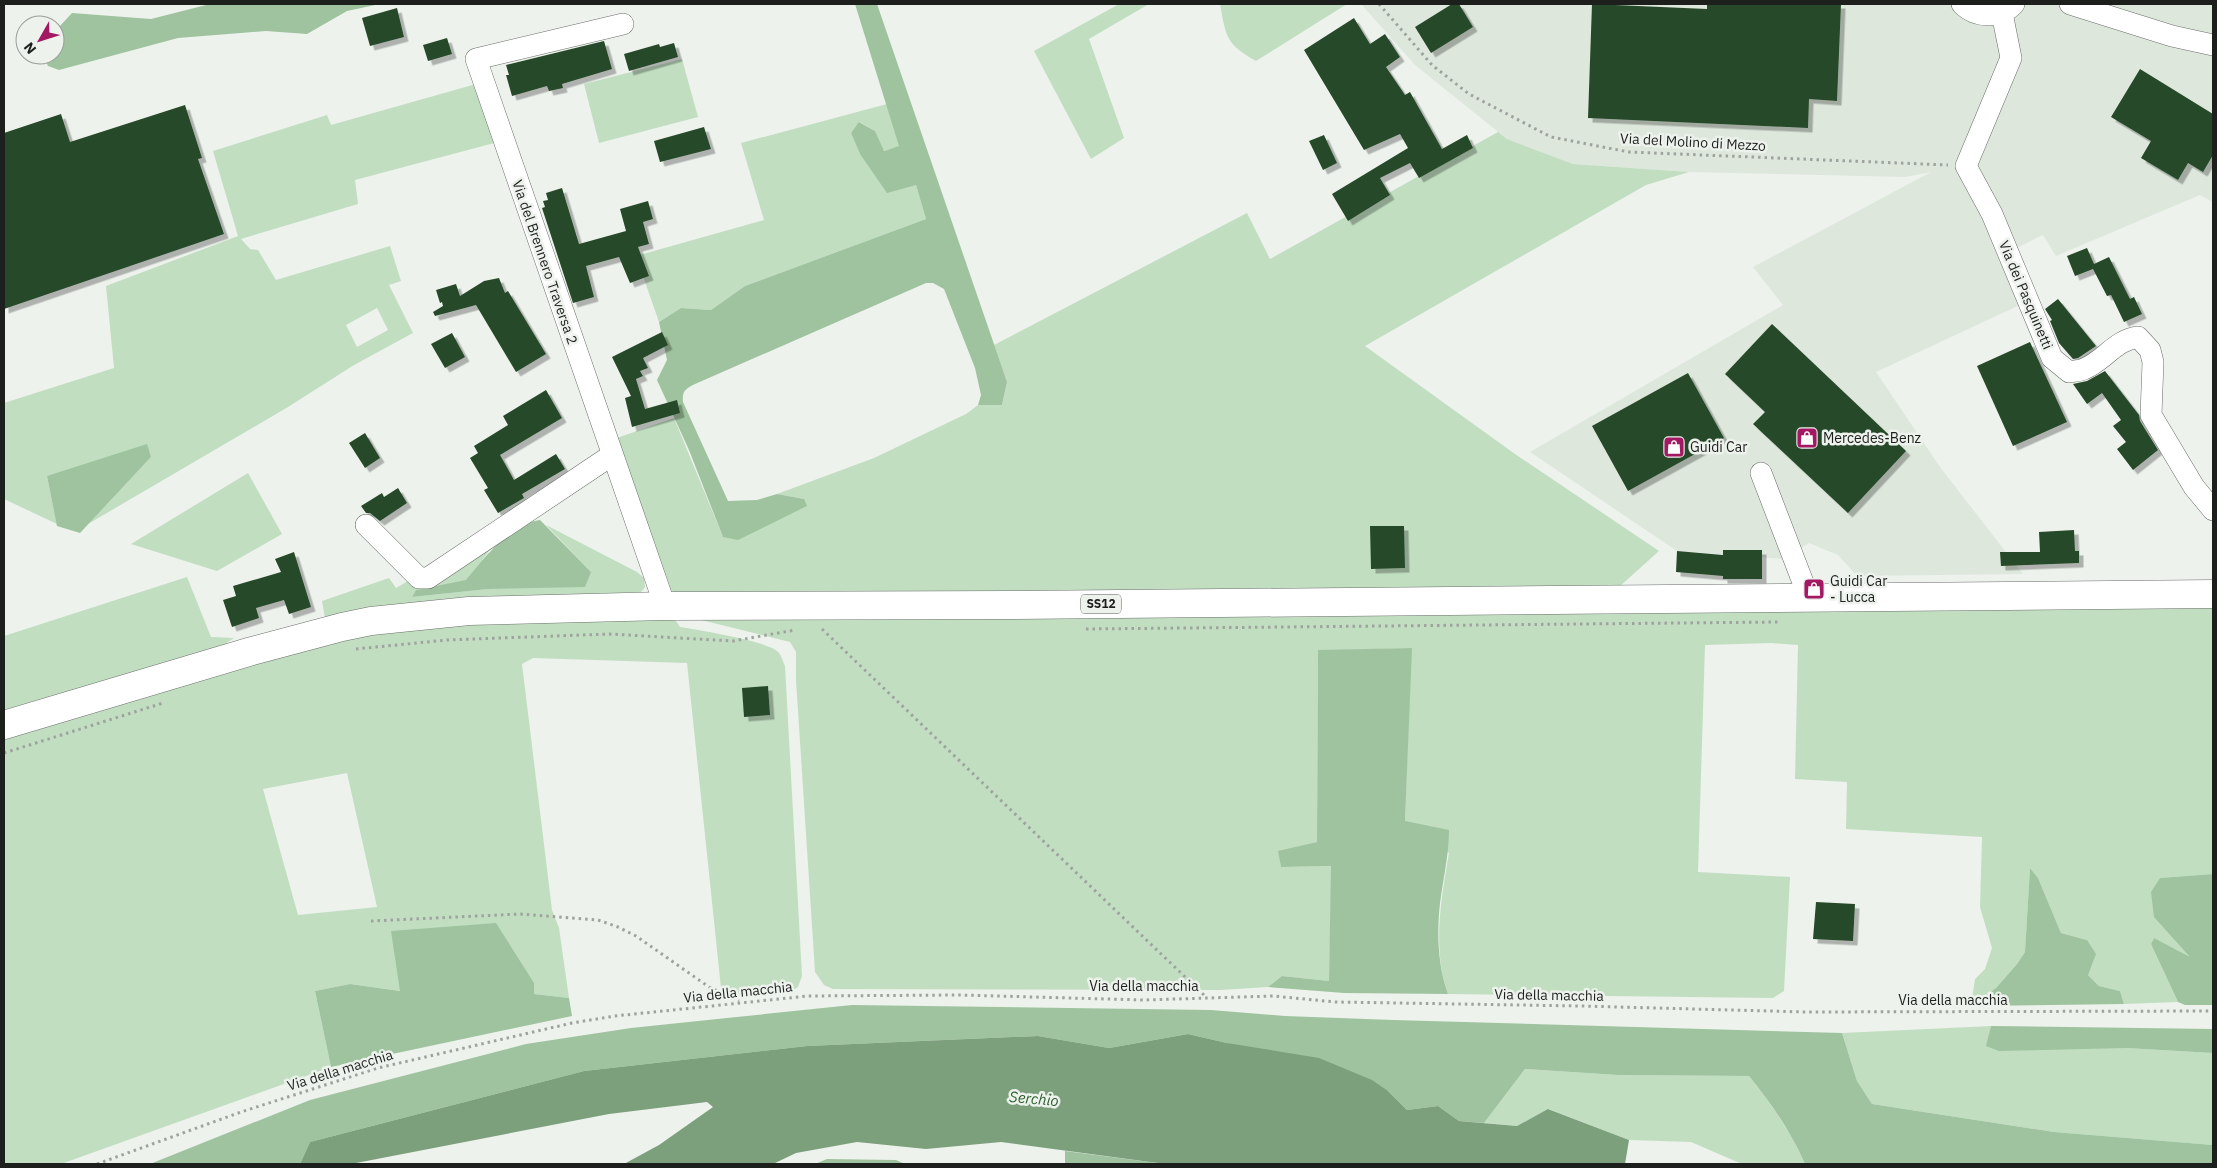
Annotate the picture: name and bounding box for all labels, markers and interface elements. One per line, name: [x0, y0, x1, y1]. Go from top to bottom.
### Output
north arrow: [15, 15, 65, 65]
text: N: [20, 39, 40, 58]
street label: Via del Molino di Mezzo: [1620, 129, 1766, 155]
street label: Via del Brennero Traversa 2: [508, 177, 582, 347]
street label: Via dei Pasquinetti: [1995, 238, 2057, 352]
shop icon: Mercedes-Benz: [1795, 426, 1819, 450]
place label: Mercedes-Benz: [1823, 429, 1922, 447]
shop icon: Guidi Car: [1662, 435, 1686, 459]
place label: Guidi Car: [1690, 438, 1747, 456]
place label: Guidi Car - Lucca: [1830, 572, 1887, 606]
shop icon: Guidi Car - Lucca: [1802, 577, 1826, 601]
road number: SS12: [1081, 594, 1121, 614]
street label: Via della macchia: [683, 977, 794, 1007]
street label: Via della macchia: [1089, 977, 1199, 995]
street label: Via della macchia: [1494, 985, 1604, 1005]
street label: Via della macchia: [1898, 991, 2008, 1009]
street label: Via della macchia: [285, 1045, 396, 1095]
water label: Serchio: [1008, 1087, 1060, 1110]

